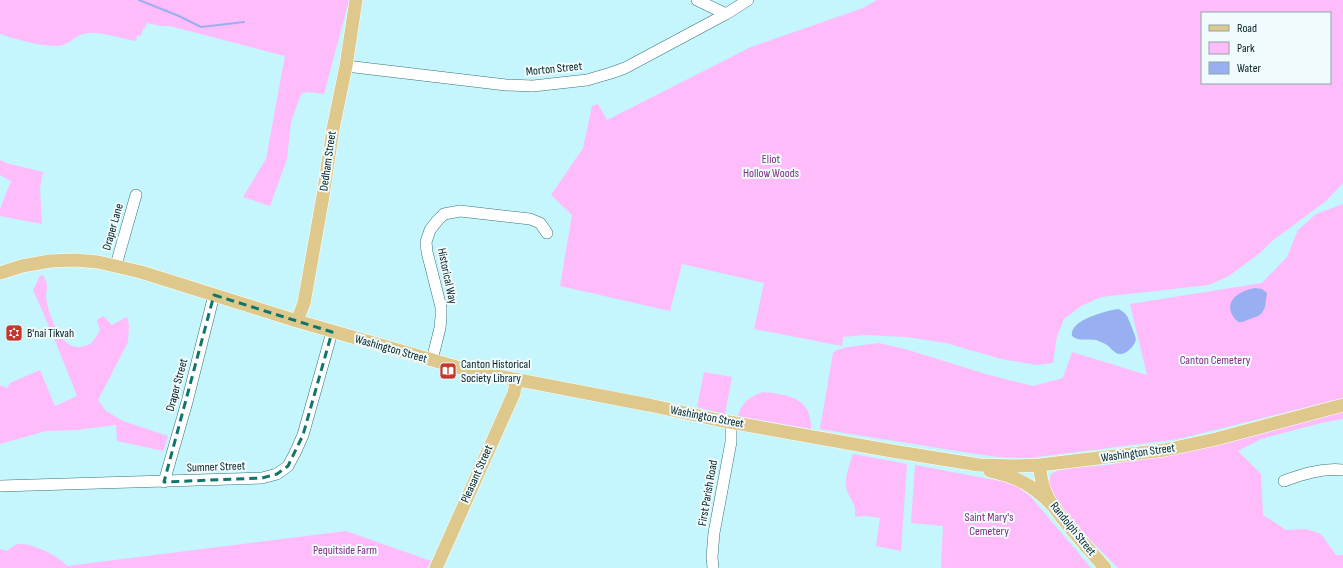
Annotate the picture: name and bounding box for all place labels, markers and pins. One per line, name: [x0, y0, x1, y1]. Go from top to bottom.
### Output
synagogue icon: B'nai Tikvah: [4, 323, 24, 343]
place label: B'nai Tikvah: [27, 326, 74, 341]
place label: Canton Historical Society Library: [461, 357, 530, 386]
library icon: Canton Historical Society Library: [438, 361, 458, 381]

